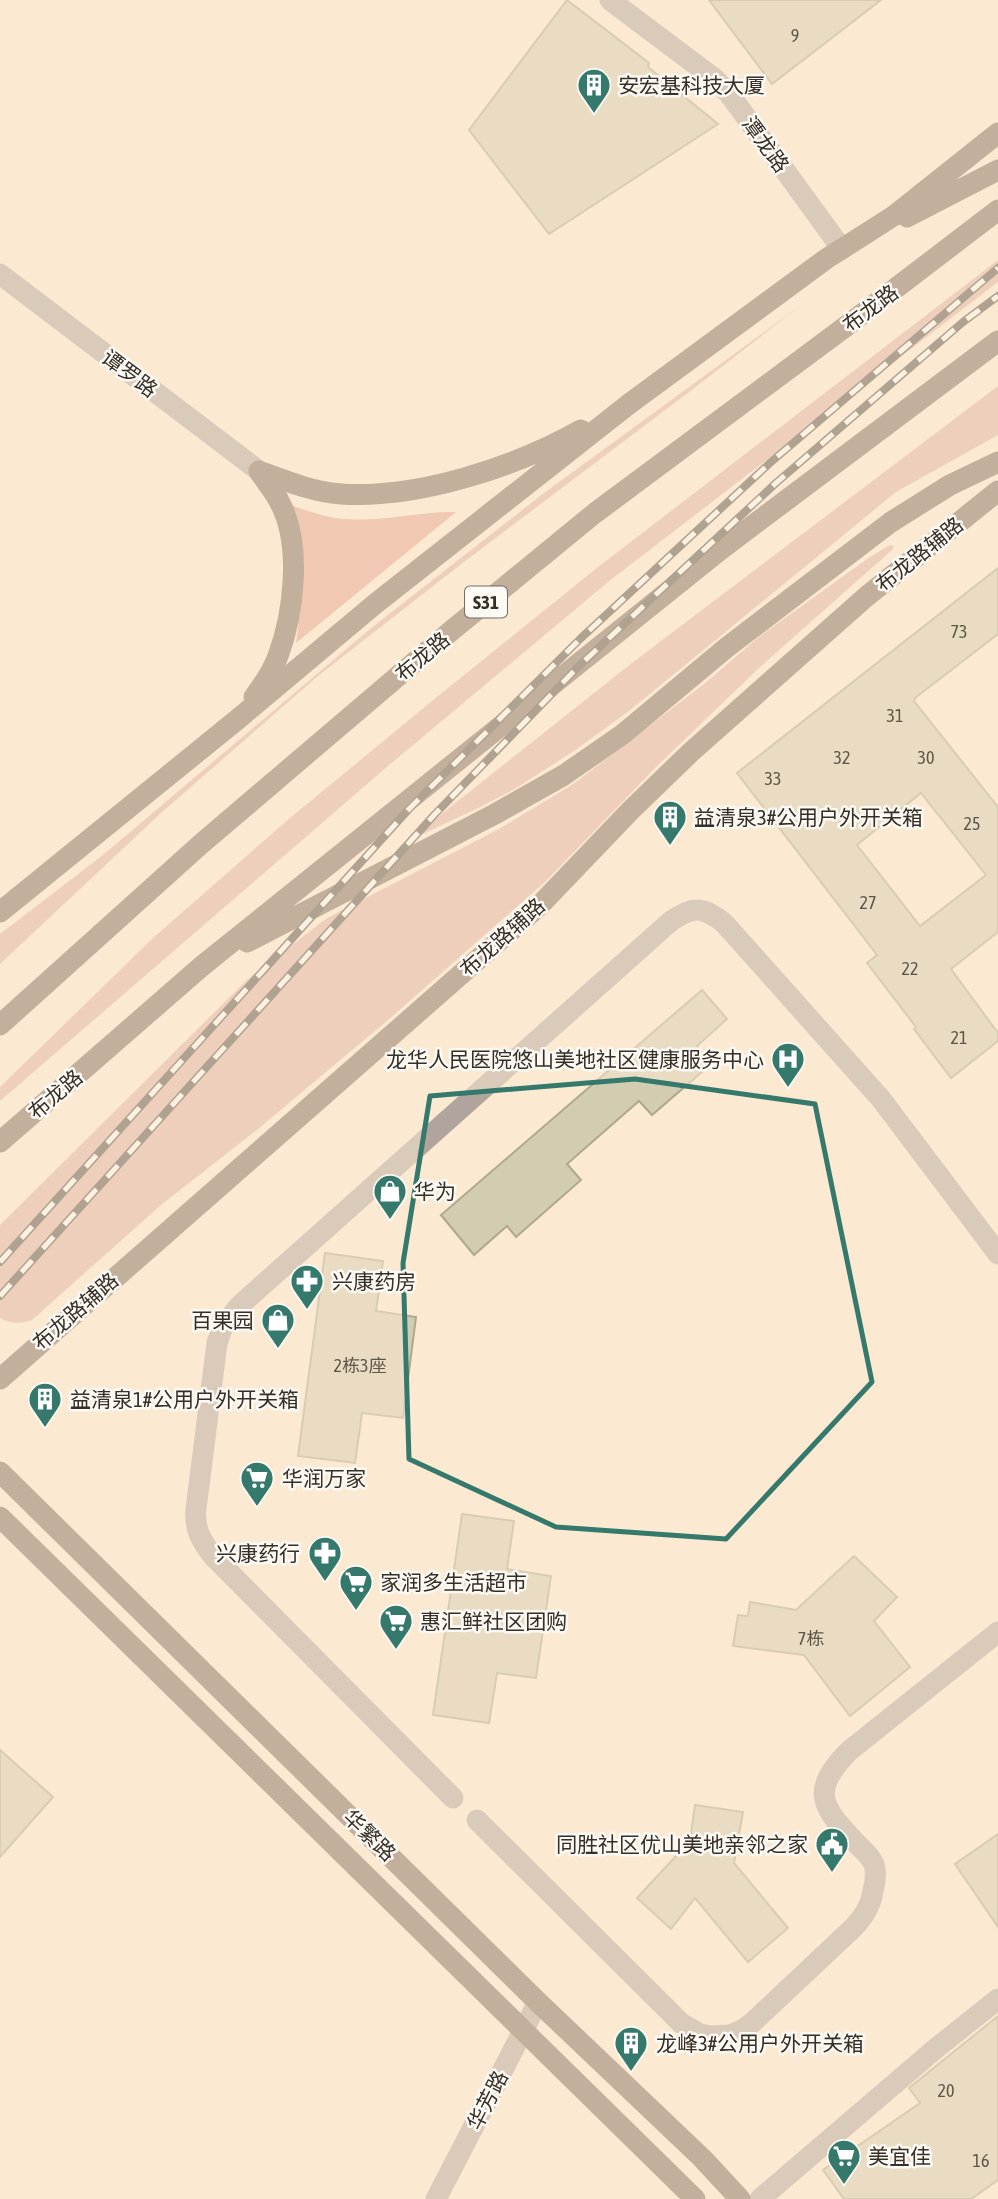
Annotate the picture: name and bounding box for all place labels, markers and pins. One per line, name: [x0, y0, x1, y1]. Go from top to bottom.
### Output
building icon: 安宏基科技大厦: [575, 66, 613, 115]
place label: 安宏基科技大厦: [618, 73, 765, 97]
building icon: 益清泉3#公用户外开关箱: [651, 798, 689, 847]
place label: 益清泉3#公用户外开关箱: [694, 805, 923, 829]
hospital icon: 龙华人民医院悠山美地社区健康服务中心: [769, 1040, 807, 1089]
place label: 龙华人民医院悠山美地社区健康服务中心: [386, 1047, 764, 1071]
shop icon: 华为: [371, 1172, 409, 1221]
place label: 华为: [414, 1179, 456, 1203]
pharmacy icon: 兴康药房: [288, 1262, 326, 1311]
place label: 兴康药房: [332, 1269, 416, 1293]
shop icon: 百果园: [259, 1301, 297, 1350]
place label: 百果园: [191, 1308, 254, 1332]
building icon: 益清泉1#公用户外开关箱: [26, 1380, 64, 1429]
place label: 益清泉1#公用户外开关箱: [70, 1387, 299, 1411]
supermarket icon: 华润万家: [238, 1459, 276, 1508]
place label: 华润万家: [282, 1466, 366, 1490]
pharmacy icon: 兴康药行: [306, 1534, 344, 1583]
place label: 兴康药行: [216, 1541, 300, 1565]
supermarket icon: 家润多生活超市: [337, 1563, 375, 1612]
place label: 家润多生活超市: [380, 1570, 527, 1594]
supermarket icon: 惠汇鲜社区团购: [377, 1602, 415, 1651]
place label: 惠汇鲜社区团购: [420, 1609, 567, 1633]
public building icon: 同胜社区优山美地亲邻之家: [813, 1825, 851, 1874]
place label: 同胜社区优山美地亲邻之家: [556, 1832, 808, 1856]
building icon: 龙峰3#公用户外开关箱: [612, 2024, 650, 2073]
place label: 龙峰3#公用户外开关箱: [656, 2031, 864, 2055]
supermarket icon: 美宜佳: [825, 2137, 863, 2186]
place label: 美宜佳: [868, 2144, 931, 2168]

